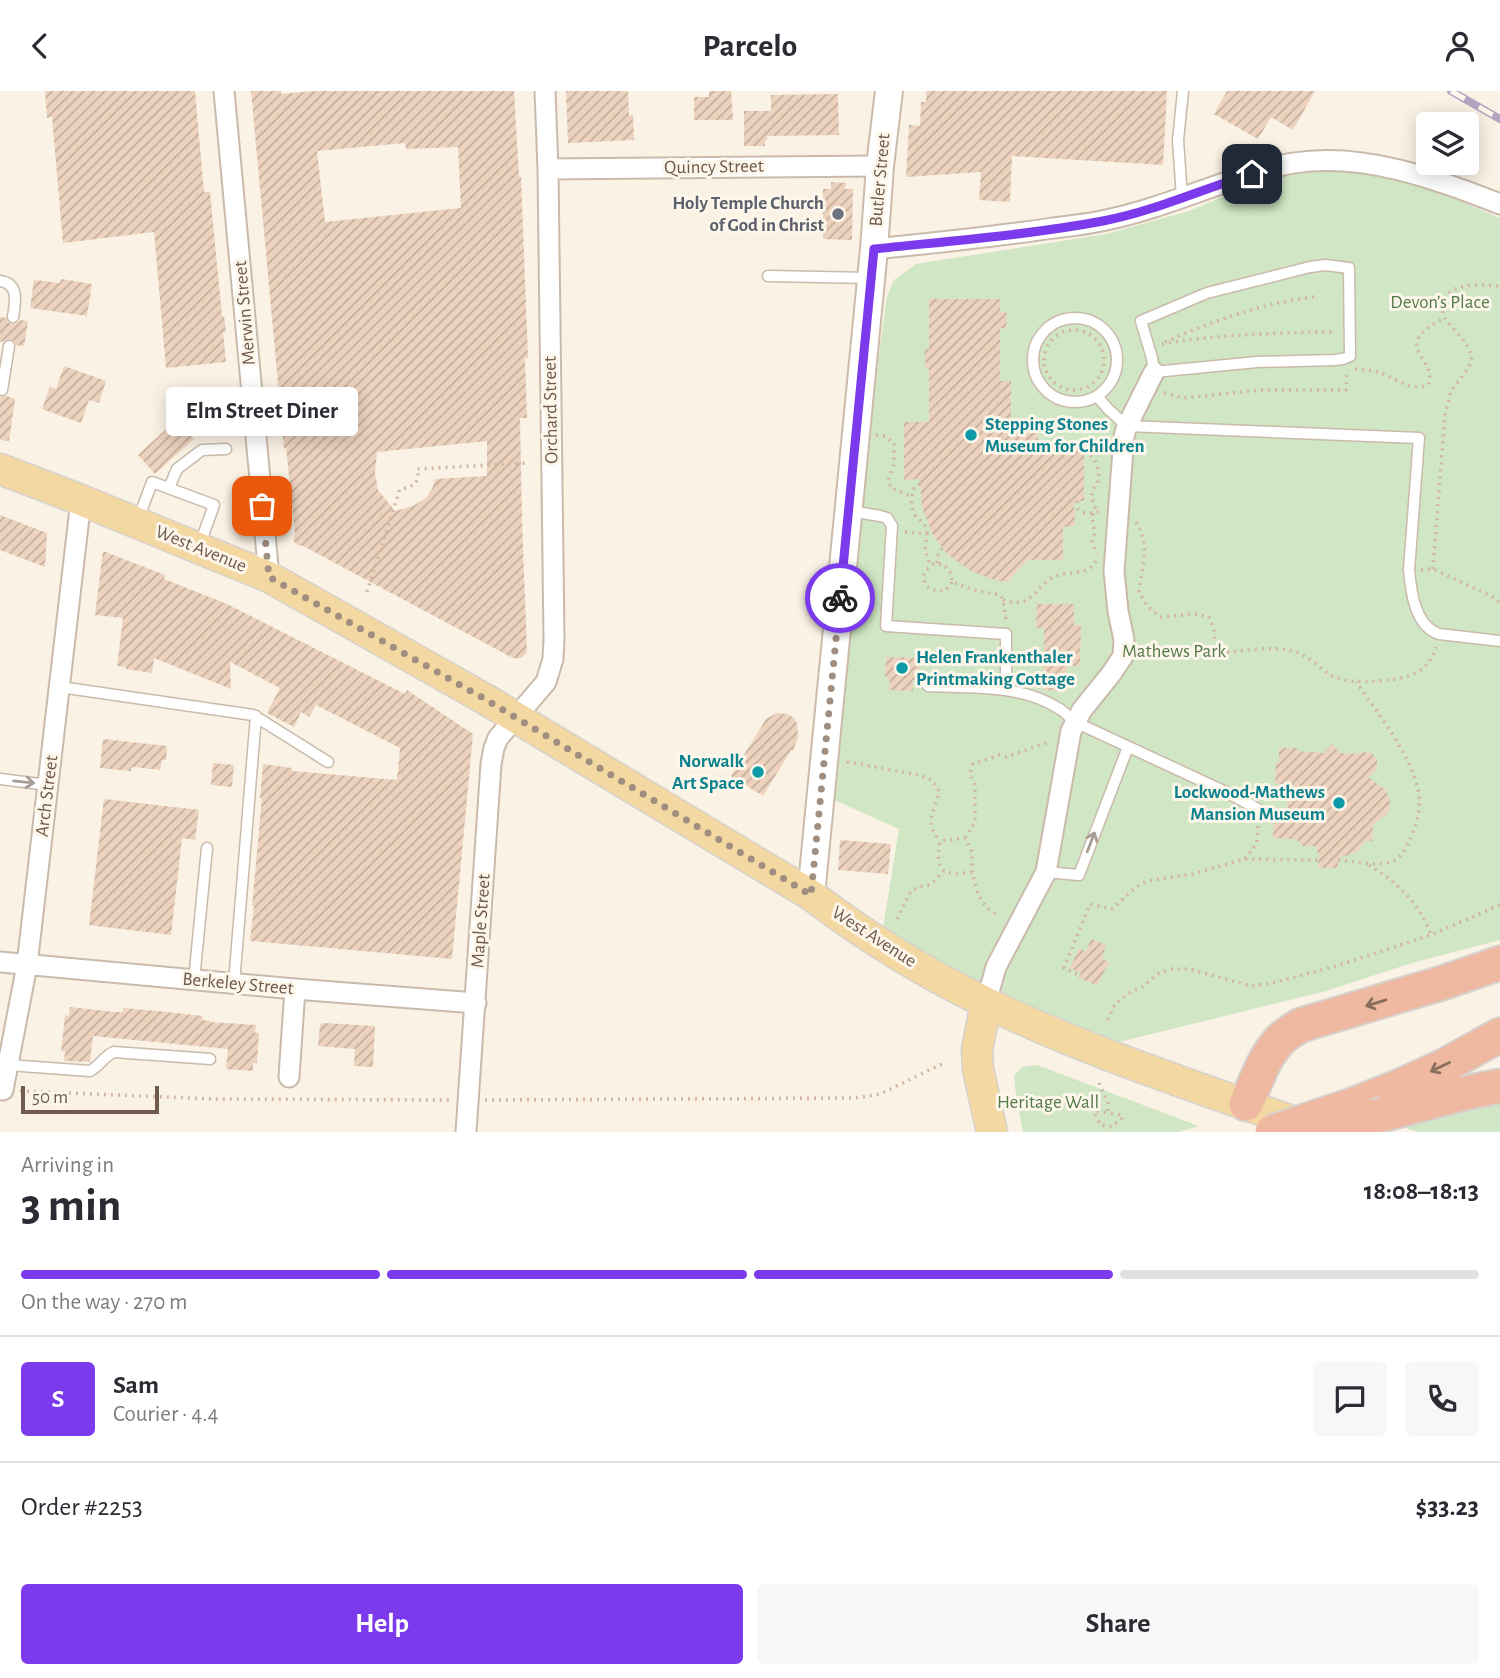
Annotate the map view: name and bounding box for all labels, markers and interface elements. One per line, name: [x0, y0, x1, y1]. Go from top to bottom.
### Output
icon: back: [21, 27, 59, 65]
icon: person: [1441, 27, 1479, 65]
text: Parcelo: [703, 30, 797, 62]
map controls: [1416, 112, 1479, 175]
button: layers: [1416, 112, 1479, 175]
street label: Butler Street: [866, 133, 894, 227]
pin: [1222, 144, 1282, 204]
icon: home: [1233, 155, 1271, 193]
street label: Quincy Street: [664, 157, 764, 177]
place label: Holy Temple Church of God in Christ: [672, 194, 825, 235]
marker: Holy Temple Church of God in Christ: [830, 206, 846, 222]
street label: Merwin Street: [231, 260, 259, 366]
park label: Devon’s Place: [1390, 293, 1490, 312]
street label: Orchard Street: [541, 356, 561, 464]
callout: Elm Street Diner: [166, 387, 358, 436]
text: Elm Street Diner: [186, 400, 338, 423]
place label: Stepping Stones Museum for Children: [985, 415, 1144, 456]
marker: Stepping Stones Museum for Children: [963, 427, 979, 443]
pin: [232, 476, 292, 536]
icon: bag: [243, 487, 281, 525]
street label: West Avenue: [153, 522, 249, 576]
courier: [805, 563, 875, 633]
icon: bike: [821, 579, 859, 617]
park label: Mathews Park: [1122, 642, 1226, 661]
place label: Helen Frankenthaler Printmaking Cottage: [916, 648, 1075, 689]
marker: Helen Frankenthaler Printmaking Cottage: [894, 660, 910, 676]
place label: Norwalk Art Space: [672, 752, 745, 793]
street label: Arch Street: [33, 754, 61, 838]
marker: Norwalk Art Space: [750, 764, 766, 780]
one-way arrow: [12, 776, 35, 789]
place label: Lockwood-Mathews Mansion Museum: [1174, 783, 1325, 824]
marker: Lockwood-Mathews Mansion Museum: [1331, 795, 1347, 811]
one-way arrow: [1086, 831, 1099, 853]
street label: Maple Street: [468, 873, 494, 969]
street label: West Avenue: [828, 903, 920, 971]
street label: Berkeley Street: [182, 970, 294, 998]
one-way arrow: [1366, 997, 1388, 1010]
one-way arrow: [1430, 1061, 1451, 1074]
scale bar: [21, 1083, 159, 1115]
text: 50 m: [32, 1088, 68, 1107]
park label: Heritage Wall: [997, 1093, 1099, 1112]
text: Arriving in: [21, 1154, 114, 1177]
text: 18:08–18:13: [1364, 1178, 1479, 1204]
text: 3 min: [21, 1183, 121, 1229]
text: On the way · 270 m: [21, 1291, 188, 1314]
button: chat: [1313, 1362, 1387, 1436]
button: phone: [1405, 1362, 1479, 1436]
text: Sam: [113, 1372, 159, 1398]
text: S: [52, 1386, 64, 1412]
text: Courier · 4.4: [113, 1403, 219, 1426]
text: Order #2253: [21, 1494, 143, 1520]
text: $33.23: [1415, 1494, 1479, 1520]
button: Help: [21, 1584, 743, 1664]
button: Share: [757, 1584, 1479, 1664]

